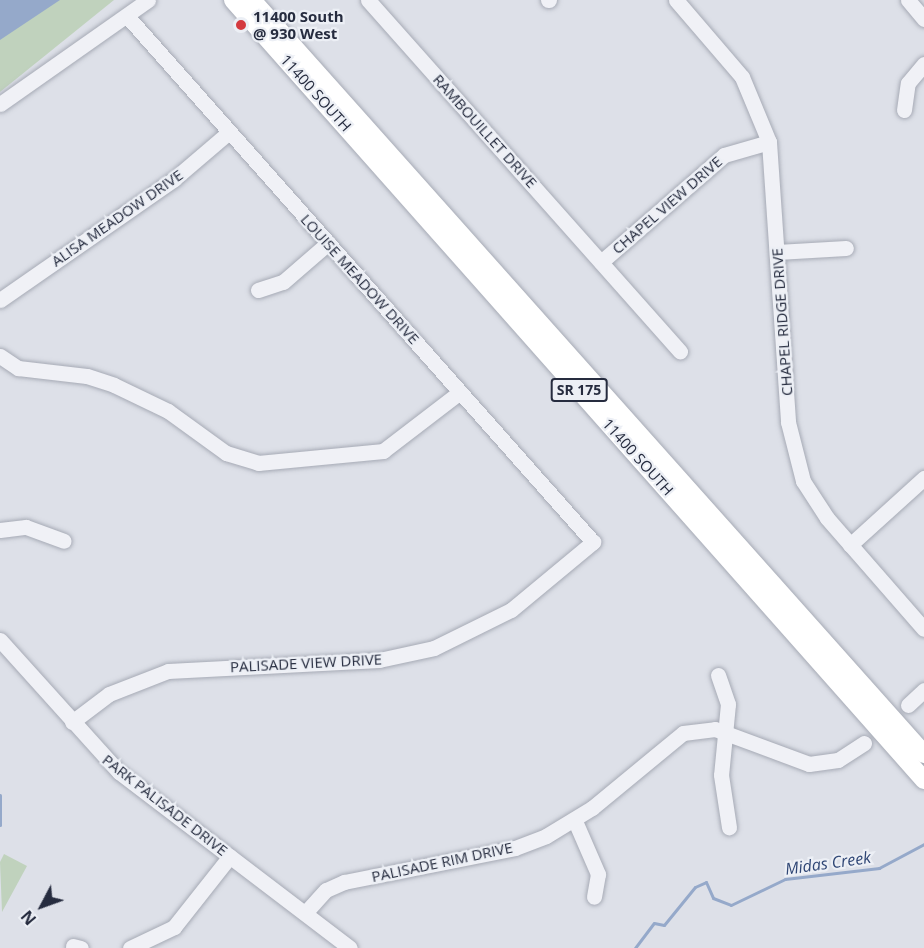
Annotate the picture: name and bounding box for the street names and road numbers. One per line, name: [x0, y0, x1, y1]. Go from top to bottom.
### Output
street label: 11400 SOUTH: [277, 51, 355, 135]
street label: RAMBOUILLET DRIVE: [429, 71, 541, 191]
street label: CHAPEL VIEW DRIVE: [608, 152, 726, 258]
street label: ALISA MEADOW DRIVE: [48, 166, 186, 270]
street label: LOUISE MEADOW DRIVE: [297, 210, 423, 348]
street label: CHAPEL RIDGE DRIVE: [768, 247, 796, 397]
road number: SR 175: [550, 379, 608, 401]
street label: 11400 SOUTH: [599, 415, 677, 499]
street label: PALISADE VIEW DRIVE: [230, 650, 382, 676]
street label: PARK PALISADE DRIVE: [99, 751, 231, 859]
street label: PALISADE RIM DRIVE: [370, 838, 514, 886]

